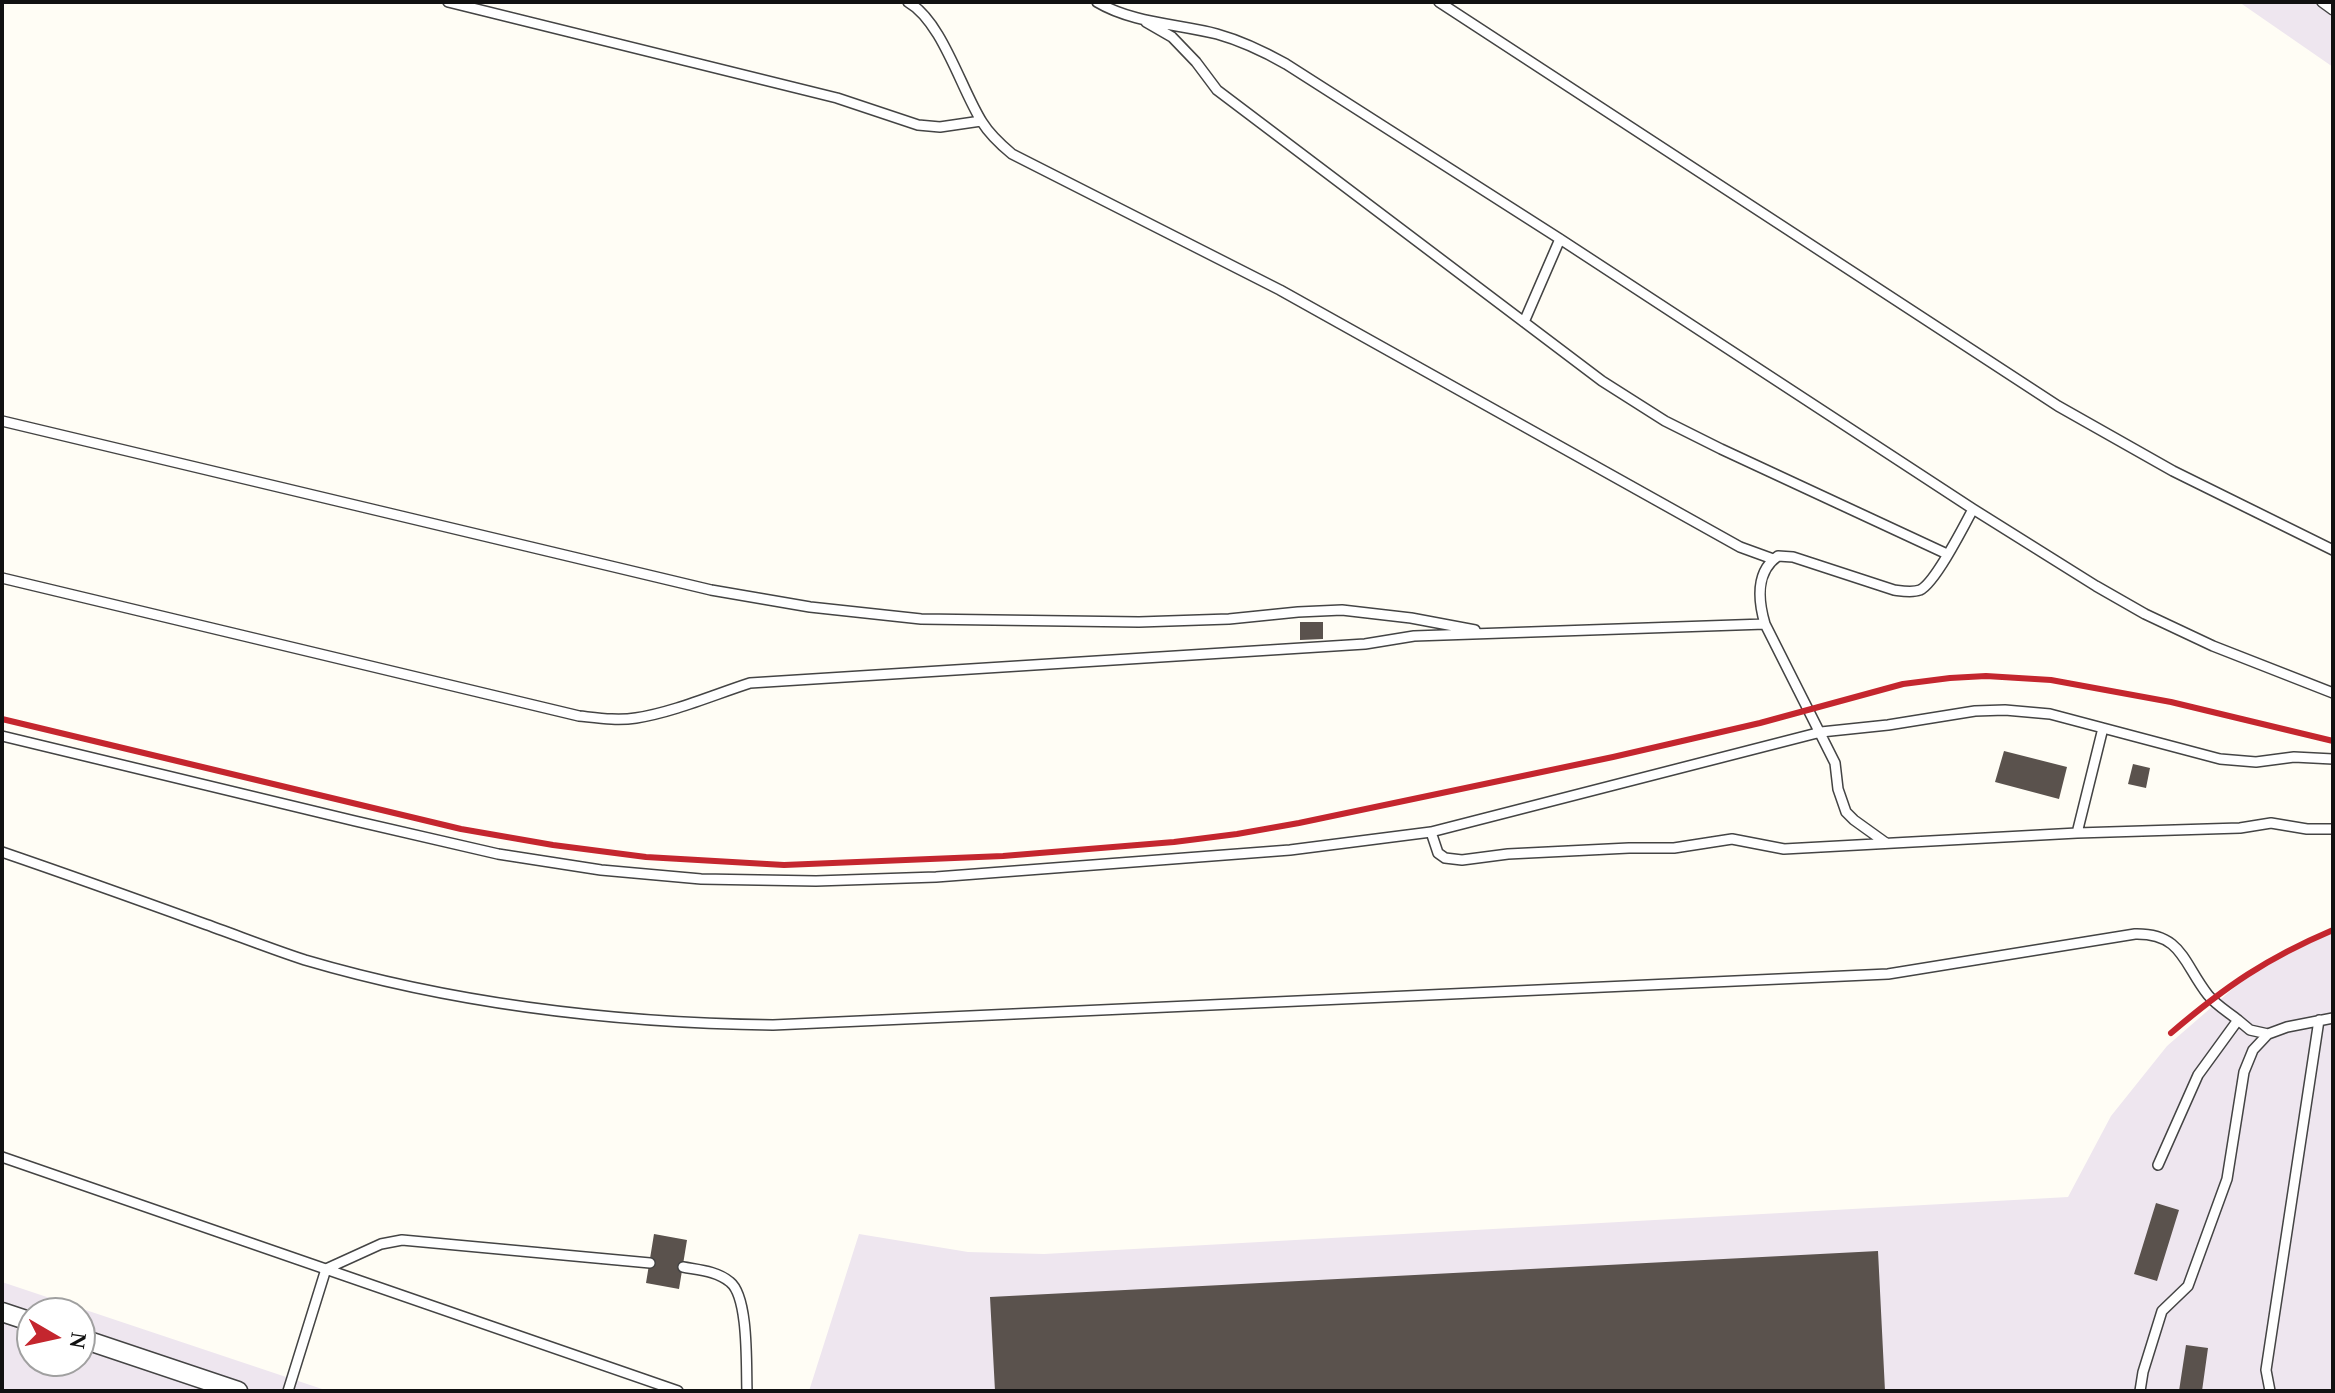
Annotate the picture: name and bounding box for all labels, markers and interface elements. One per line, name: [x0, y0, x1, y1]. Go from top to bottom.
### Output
north arrow: [16, 1297, 96, 1377]
text: N: [65, 1331, 92, 1350]

